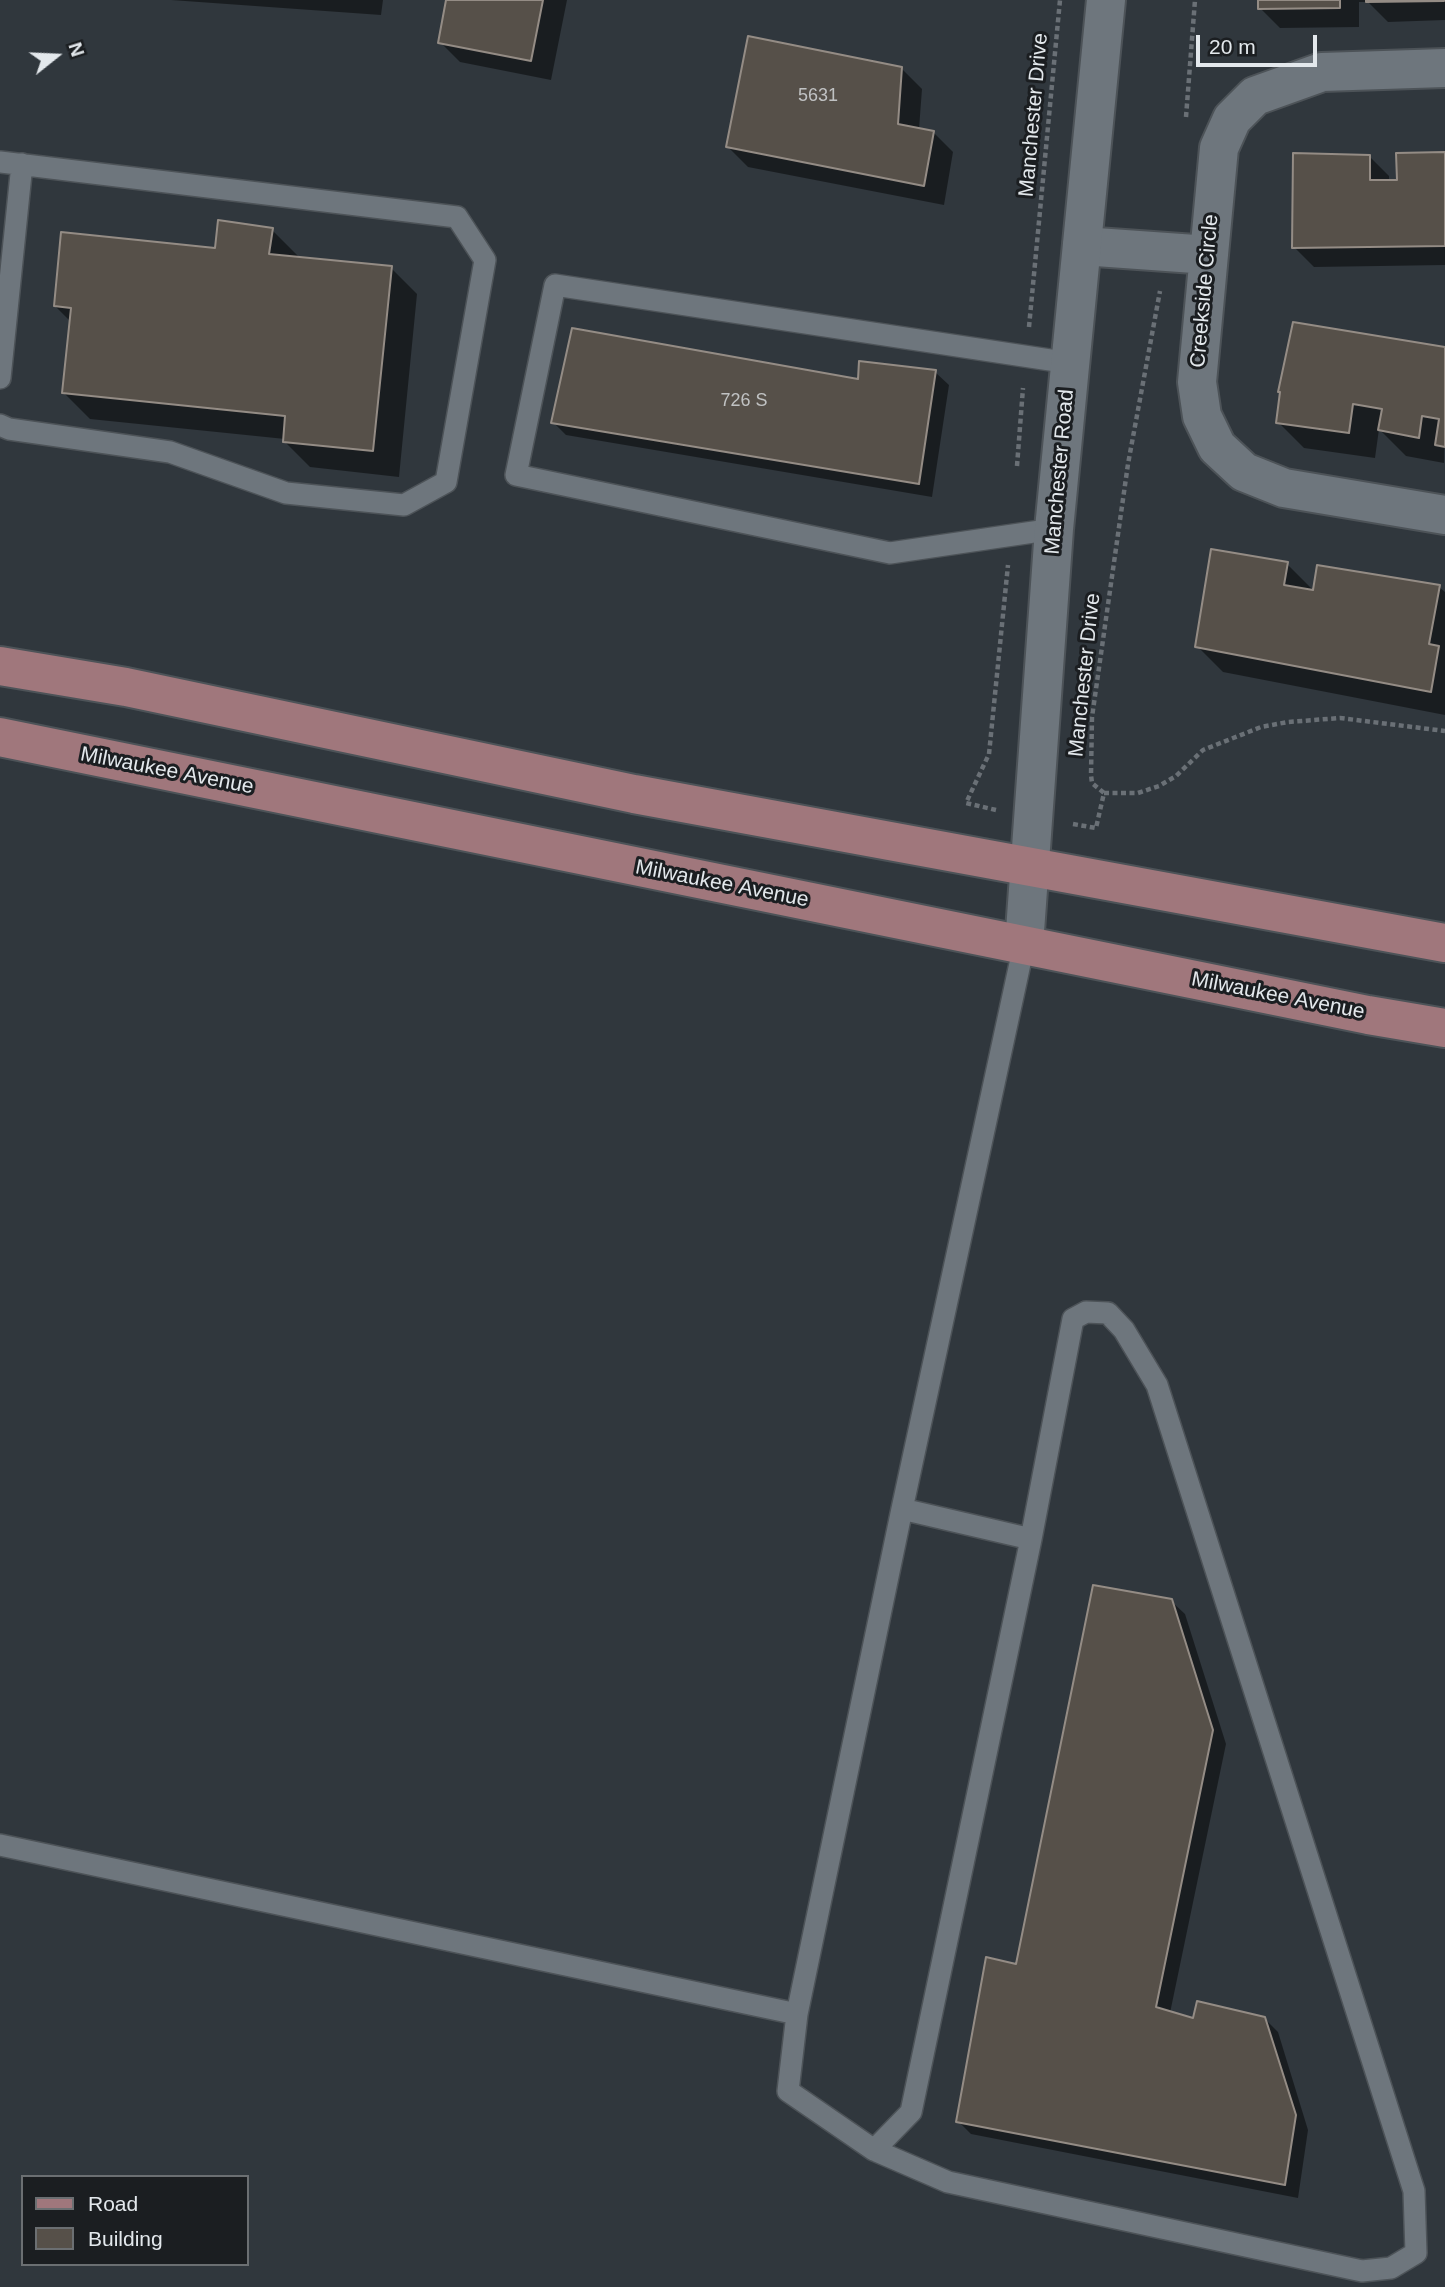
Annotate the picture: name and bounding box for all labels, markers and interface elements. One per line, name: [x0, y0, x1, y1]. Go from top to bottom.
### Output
north arrow: [21, 21, 91, 91]
scale bar: [1200, 21, 1321, 65]
street label: Manchester Drive: [1014, 32, 1054, 198]
text: 20 m: [1209, 35, 1256, 58]
text: N: [64, 40, 89, 59]
house number: 5631: [798, 85, 838, 107]
street label: Creekside Circle: [1186, 213, 1224, 369]
street label: Manchester Road: [1040, 388, 1080, 556]
house number: 726 S: [720, 390, 768, 412]
street label: Manchester Drive: [1064, 592, 1106, 758]
street label: Milwaukee Avenue: [78, 742, 256, 800]
street label: Milwaukee Avenue: [633, 855, 811, 913]
street label: Milwaukee Avenue: [1189, 967, 1367, 1025]
legend: [21, 2175, 248, 2266]
text: Road: [88, 2192, 138, 2215]
text: Building: [88, 2227, 163, 2250]

